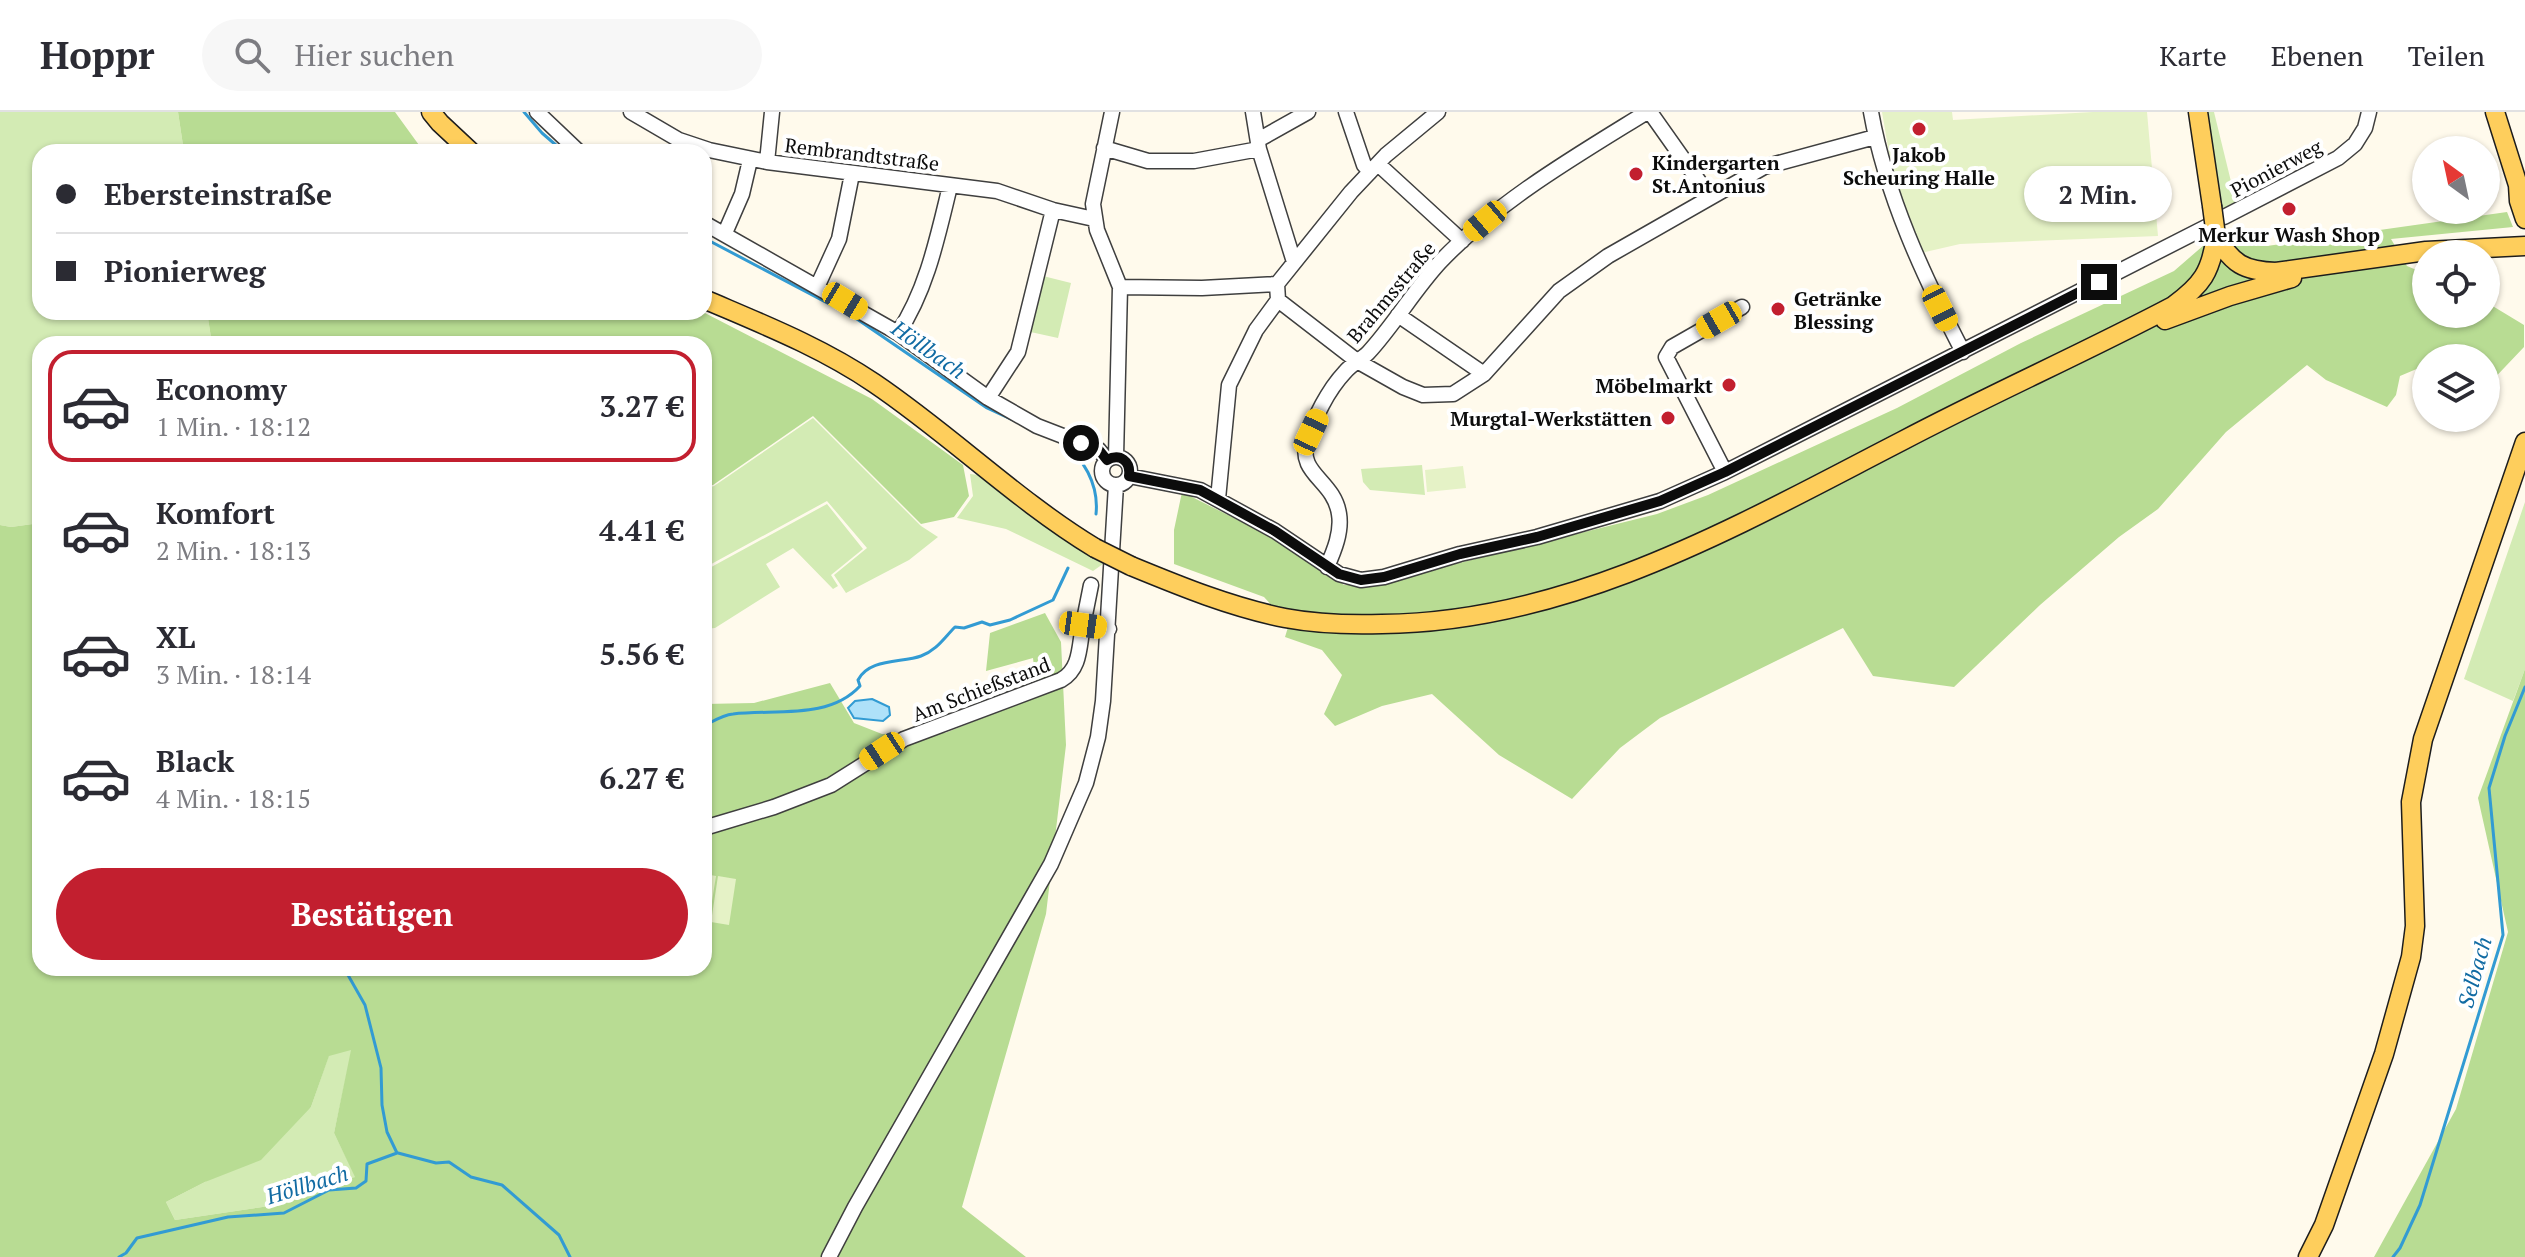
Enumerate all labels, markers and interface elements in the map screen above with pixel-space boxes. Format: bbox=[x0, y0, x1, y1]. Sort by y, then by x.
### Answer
search box bbox=[202, 19, 762, 91]
text: Hoppr bbox=[40, 30, 154, 80]
icon: search bbox=[230, 33, 274, 77]
text: Hier suchen bbox=[294, 35, 454, 75]
text: Karte bbox=[2159, 37, 2227, 74]
text: Ebenen bbox=[2271, 37, 2364, 74]
text: Teilen bbox=[2408, 37, 2485, 74]
marker: Jakob Scheuring Halle bbox=[1910, 120, 1928, 138]
street label: Rembrandtstraße bbox=[783, 131, 941, 177]
street label: Pionierweg bbox=[2226, 132, 2327, 203]
north arrow bbox=[2412, 136, 2500, 224]
map controls bbox=[2412, 136, 2500, 432]
place label: Jakob Scheuring Halle bbox=[1843, 141, 1995, 191]
place label: Kindergarten St.Antonius bbox=[1652, 149, 1780, 199]
marker: Kindergarten St.Antonius bbox=[1627, 165, 1645, 183]
callout: 2 Min. bbox=[2025, 166, 2173, 222]
text: Ebersteinstraße bbox=[104, 174, 332, 214]
text: 2 Min. bbox=[2059, 177, 2137, 211]
car bbox=[1459, 196, 1511, 246]
marker: Merkur Wash Shop bbox=[2280, 200, 2298, 218]
place label: Merkur Wash Shop bbox=[2198, 221, 2380, 248]
street label: Brahmsstraße bbox=[1341, 236, 1441, 348]
button: locate bbox=[2412, 240, 2500, 328]
text: Pionierweg bbox=[104, 251, 266, 291]
route end bbox=[2081, 264, 2117, 300]
car bbox=[818, 278, 872, 324]
car bbox=[1918, 281, 1962, 335]
place label: Getränke Blessing bbox=[1794, 285, 1882, 335]
car bbox=[1692, 298, 1746, 342]
marker: Getränke Blessing bbox=[1769, 300, 1787, 318]
water label: Höllbach bbox=[885, 312, 972, 385]
button: layers bbox=[2412, 344, 2500, 432]
text: Economy bbox=[156, 369, 287, 409]
icon: car bbox=[60, 370, 132, 442]
place label: Möbelmarkt bbox=[1596, 372, 1713, 399]
marker: Möbelmarkt bbox=[1720, 376, 1738, 394]
text: 3.27 € bbox=[599, 386, 684, 426]
car bbox=[1290, 405, 1332, 459]
place label: Murgtal-Werkstätten bbox=[1450, 405, 1652, 432]
text: 1 Min. · 18:12 bbox=[156, 409, 311, 443]
marker: Murgtal-Werkstätten bbox=[1659, 409, 1677, 427]
route start bbox=[1063, 425, 1099, 461]
text: Komfort bbox=[156, 493, 275, 533]
icon: car bbox=[60, 494, 132, 566]
text: 4.41 € bbox=[599, 510, 684, 550]
text: 2 Min. · 18:13 bbox=[156, 533, 311, 567]
car bbox=[1058, 610, 1108, 640]
text: XL bbox=[156, 617, 195, 657]
icon: car bbox=[60, 618, 132, 690]
text: 5.56 € bbox=[599, 634, 684, 674]
street label: Am Schießstand bbox=[908, 650, 1054, 728]
text: 3 Min. · 18:14 bbox=[156, 657, 311, 691]
car bbox=[855, 728, 909, 774]
text: Black bbox=[156, 741, 234, 781]
icon: car bbox=[60, 742, 132, 814]
text: 6.27 € bbox=[599, 758, 684, 798]
text: 4 Min. · 18:15 bbox=[156, 781, 311, 815]
button: Bestätigen bbox=[56, 868, 688, 960]
water label: Selbach bbox=[2450, 933, 2498, 1011]
water label: Höllbach bbox=[262, 1158, 351, 1210]

